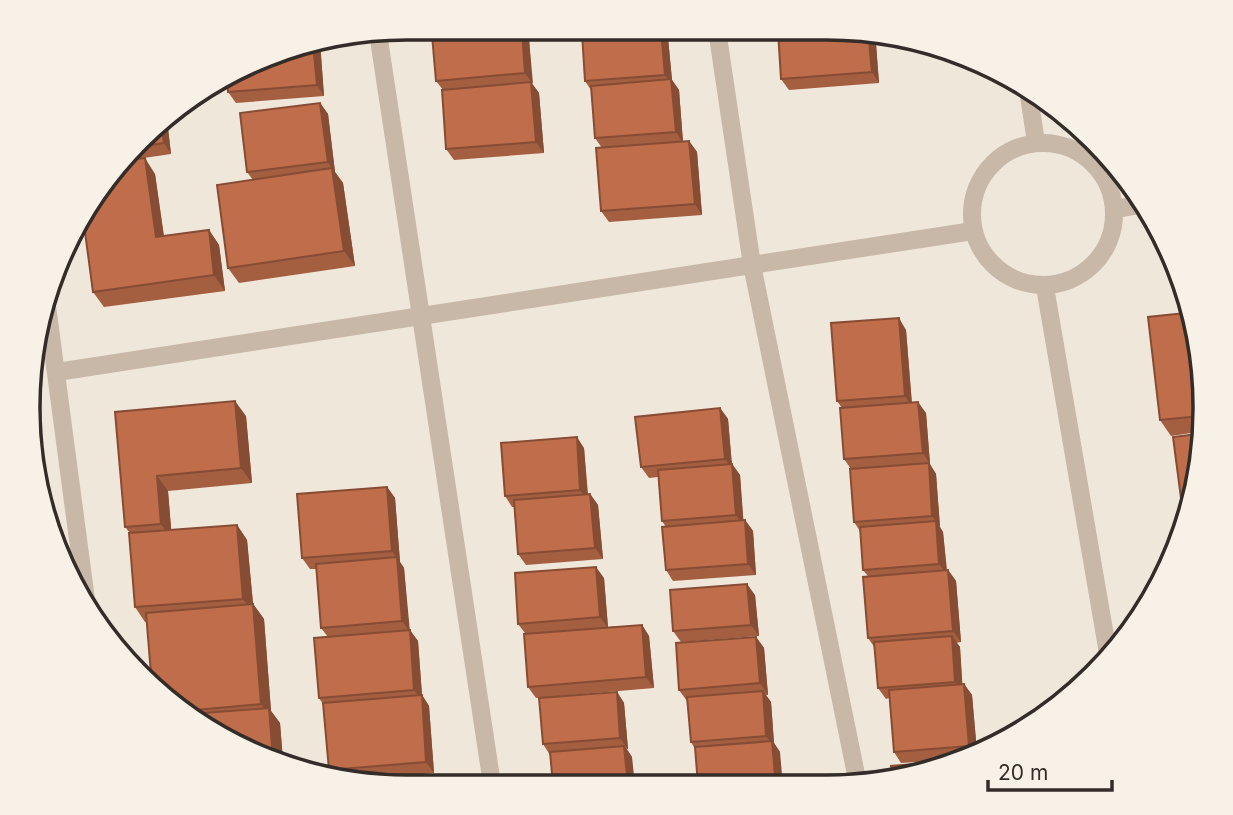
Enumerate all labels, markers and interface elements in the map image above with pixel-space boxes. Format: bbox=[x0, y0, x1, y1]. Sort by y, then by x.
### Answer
scale bar bbox=[988, 748, 1112, 792]
text: 20 m bbox=[998, 760, 1048, 785]

